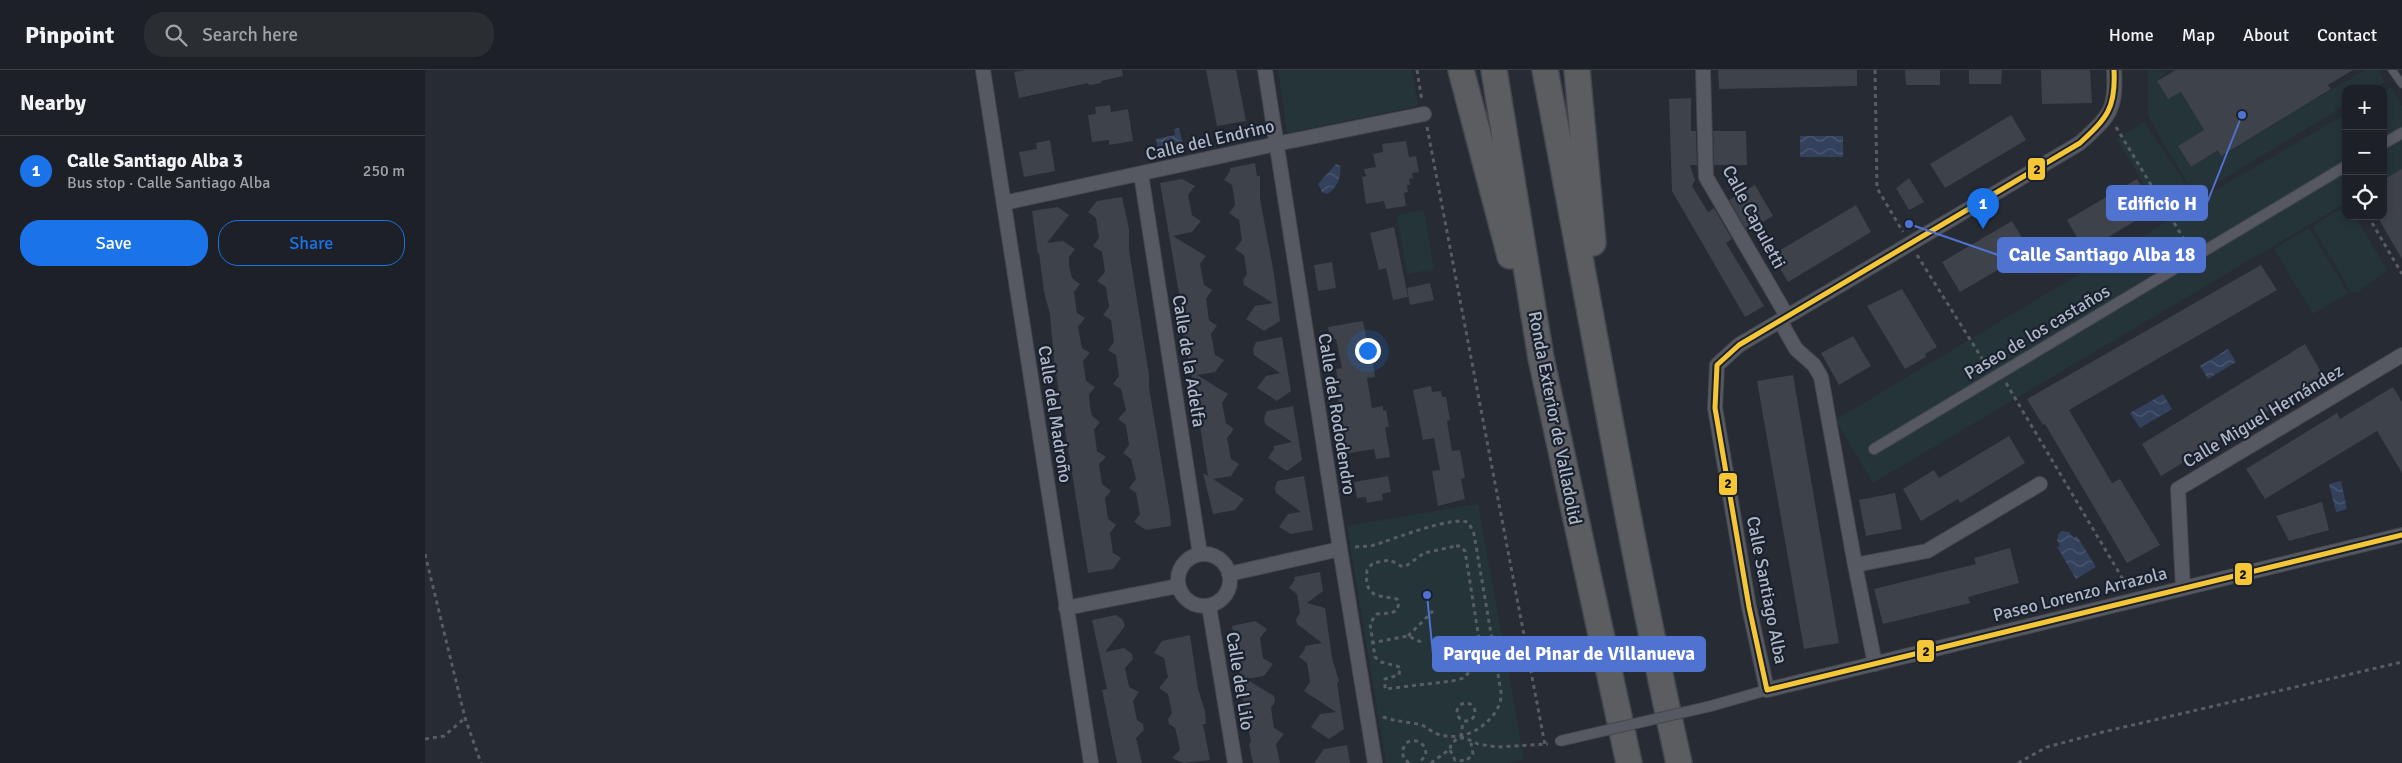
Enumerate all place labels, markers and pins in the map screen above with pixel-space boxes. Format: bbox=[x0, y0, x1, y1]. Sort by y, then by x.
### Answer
callout: Edificio H bbox=[2107, 186, 2207, 220]
pin: 1 bbox=[1967, 188, 1999, 229]
callout: Calle Santiago Alba 18 bbox=[1998, 238, 2205, 272]
callout: Parque del Pinar de Villanueva bbox=[1433, 637, 1705, 671]

